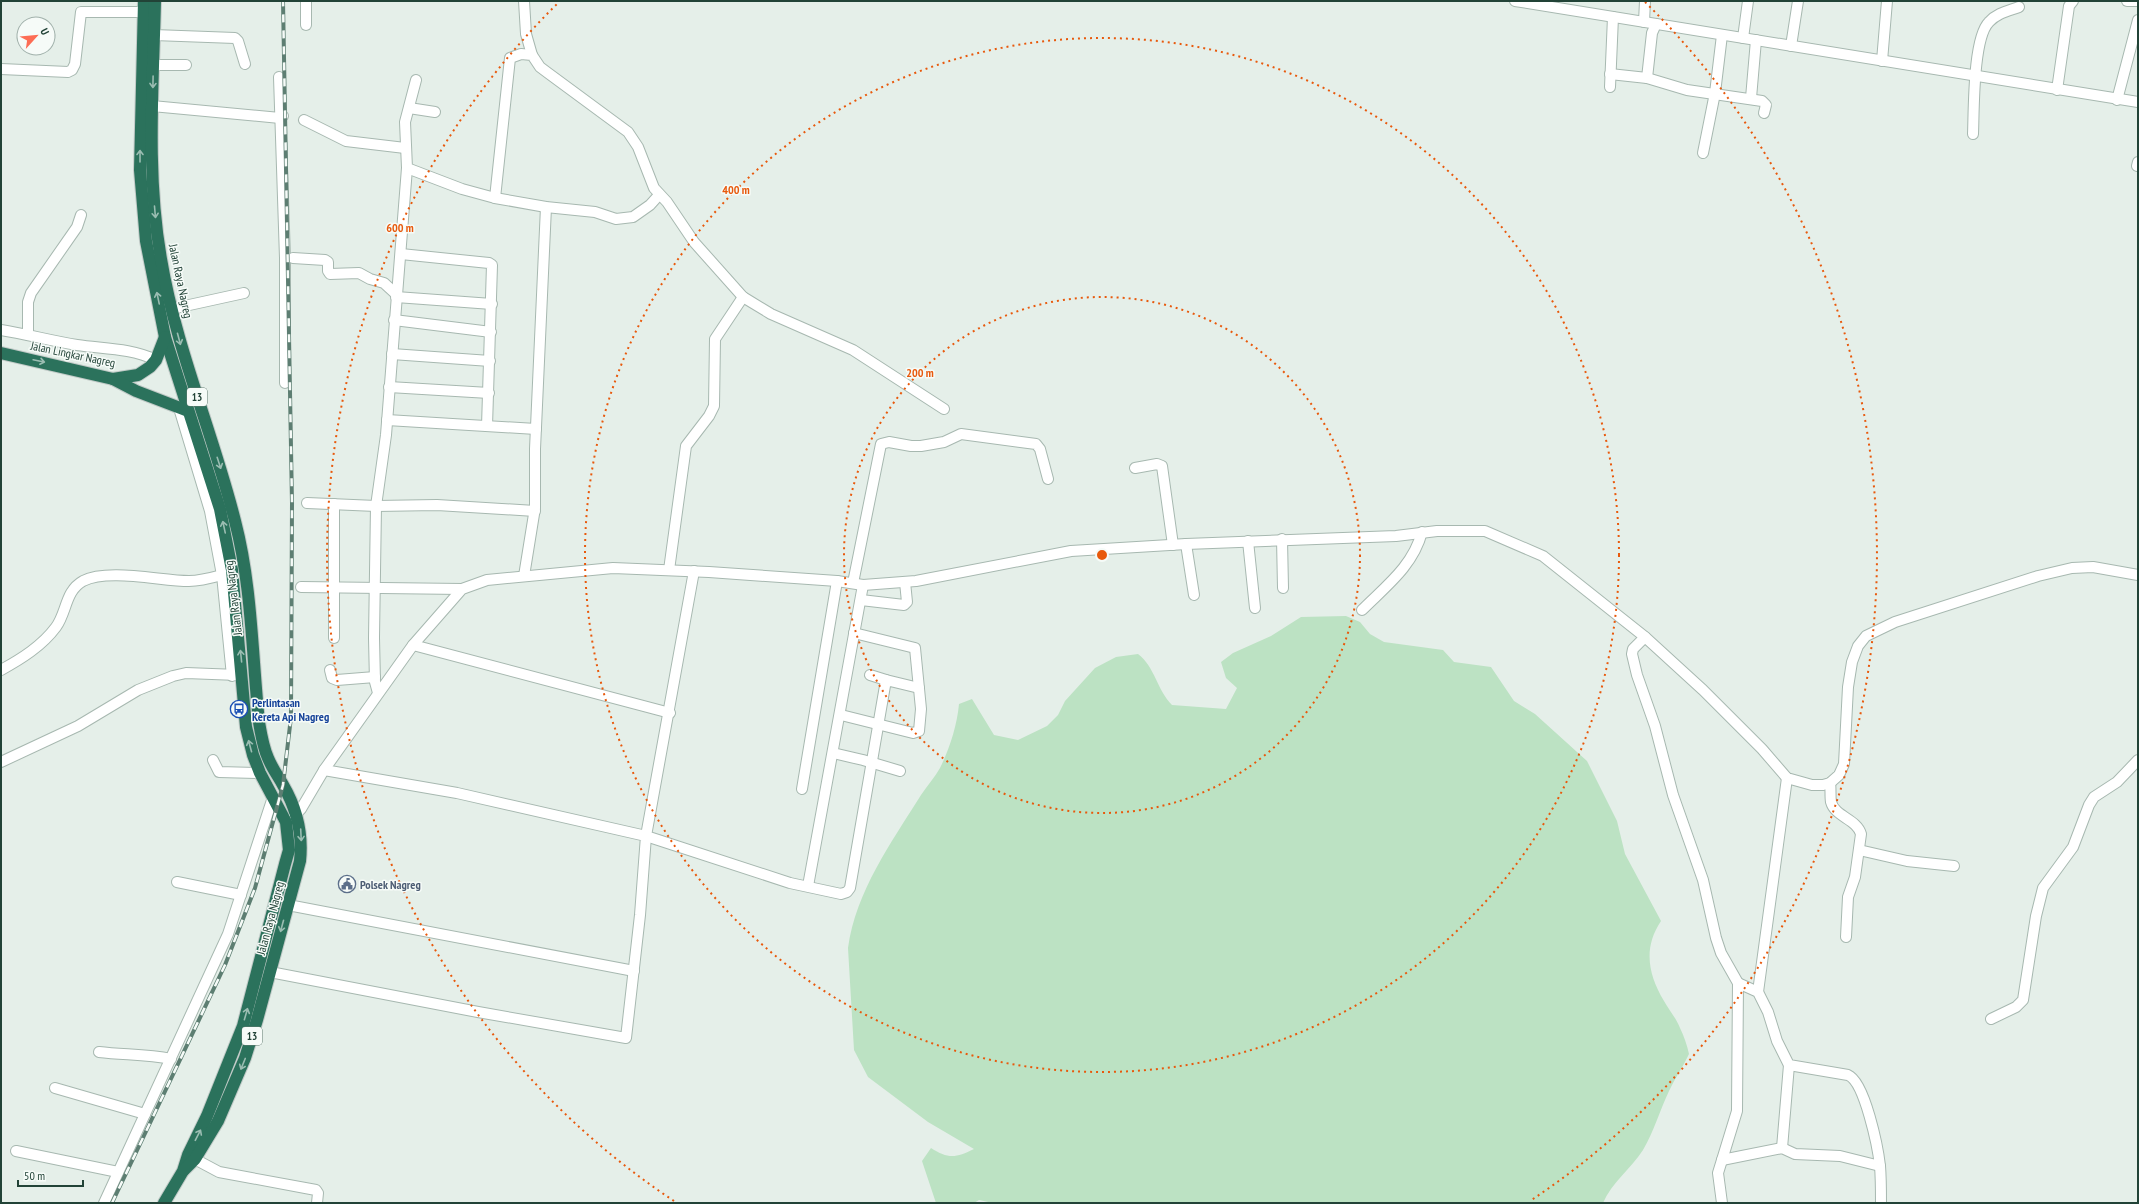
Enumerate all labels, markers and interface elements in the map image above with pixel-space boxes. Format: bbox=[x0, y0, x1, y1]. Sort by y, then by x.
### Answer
north arrow bbox=[16, 16, 56, 56]
text: U bbox=[37, 26, 53, 37]
one-way arrow bbox=[149, 75, 157, 88]
one-way arrow bbox=[136, 150, 144, 163]
text: 400 m bbox=[722, 182, 750, 197]
one-way arrow bbox=[152, 205, 159, 218]
text: 600 m bbox=[386, 220, 414, 235]
street label: Jalan Raya Nagreg bbox=[166, 242, 196, 319]
one-way arrow bbox=[153, 292, 161, 305]
one-way arrow bbox=[176, 333, 184, 346]
street label: Jalan Lingkar Nagreg bbox=[28, 337, 117, 370]
one-way arrow bbox=[32, 358, 45, 366]
text: 200 m bbox=[906, 365, 934, 380]
road number: 13 bbox=[187, 388, 207, 406]
one-way arrow bbox=[215, 457, 223, 469]
one-way arrow bbox=[220, 521, 228, 534]
centre of rings bbox=[1095, 548, 1109, 562]
street label: Jalan Raya Nagreg bbox=[221, 560, 245, 637]
one-way arrow bbox=[237, 650, 244, 663]
place label: Perlintasan Kereta Api Nagreg bbox=[252, 695, 329, 724]
bus stop icon: Perlintasan Kereta Api Nagreg bbox=[229, 699, 249, 719]
one-way arrow bbox=[246, 740, 254, 753]
one-way arrow bbox=[297, 828, 304, 841]
public building icon: Polsek Nagreg bbox=[337, 874, 357, 894]
place label: Polsek Nagreg bbox=[360, 877, 421, 892]
street label: Jalan Raya Nagreg bbox=[253, 880, 287, 957]
one-way arrow bbox=[278, 919, 286, 932]
one-way arrow bbox=[243, 1008, 250, 1021]
road number: 13 bbox=[242, 1027, 262, 1045]
one-way arrow bbox=[238, 1058, 246, 1070]
one-way arrow bbox=[195, 1129, 202, 1141]
scale bar bbox=[18, 1162, 83, 1188]
text: 50 m bbox=[24, 1168, 45, 1183]

